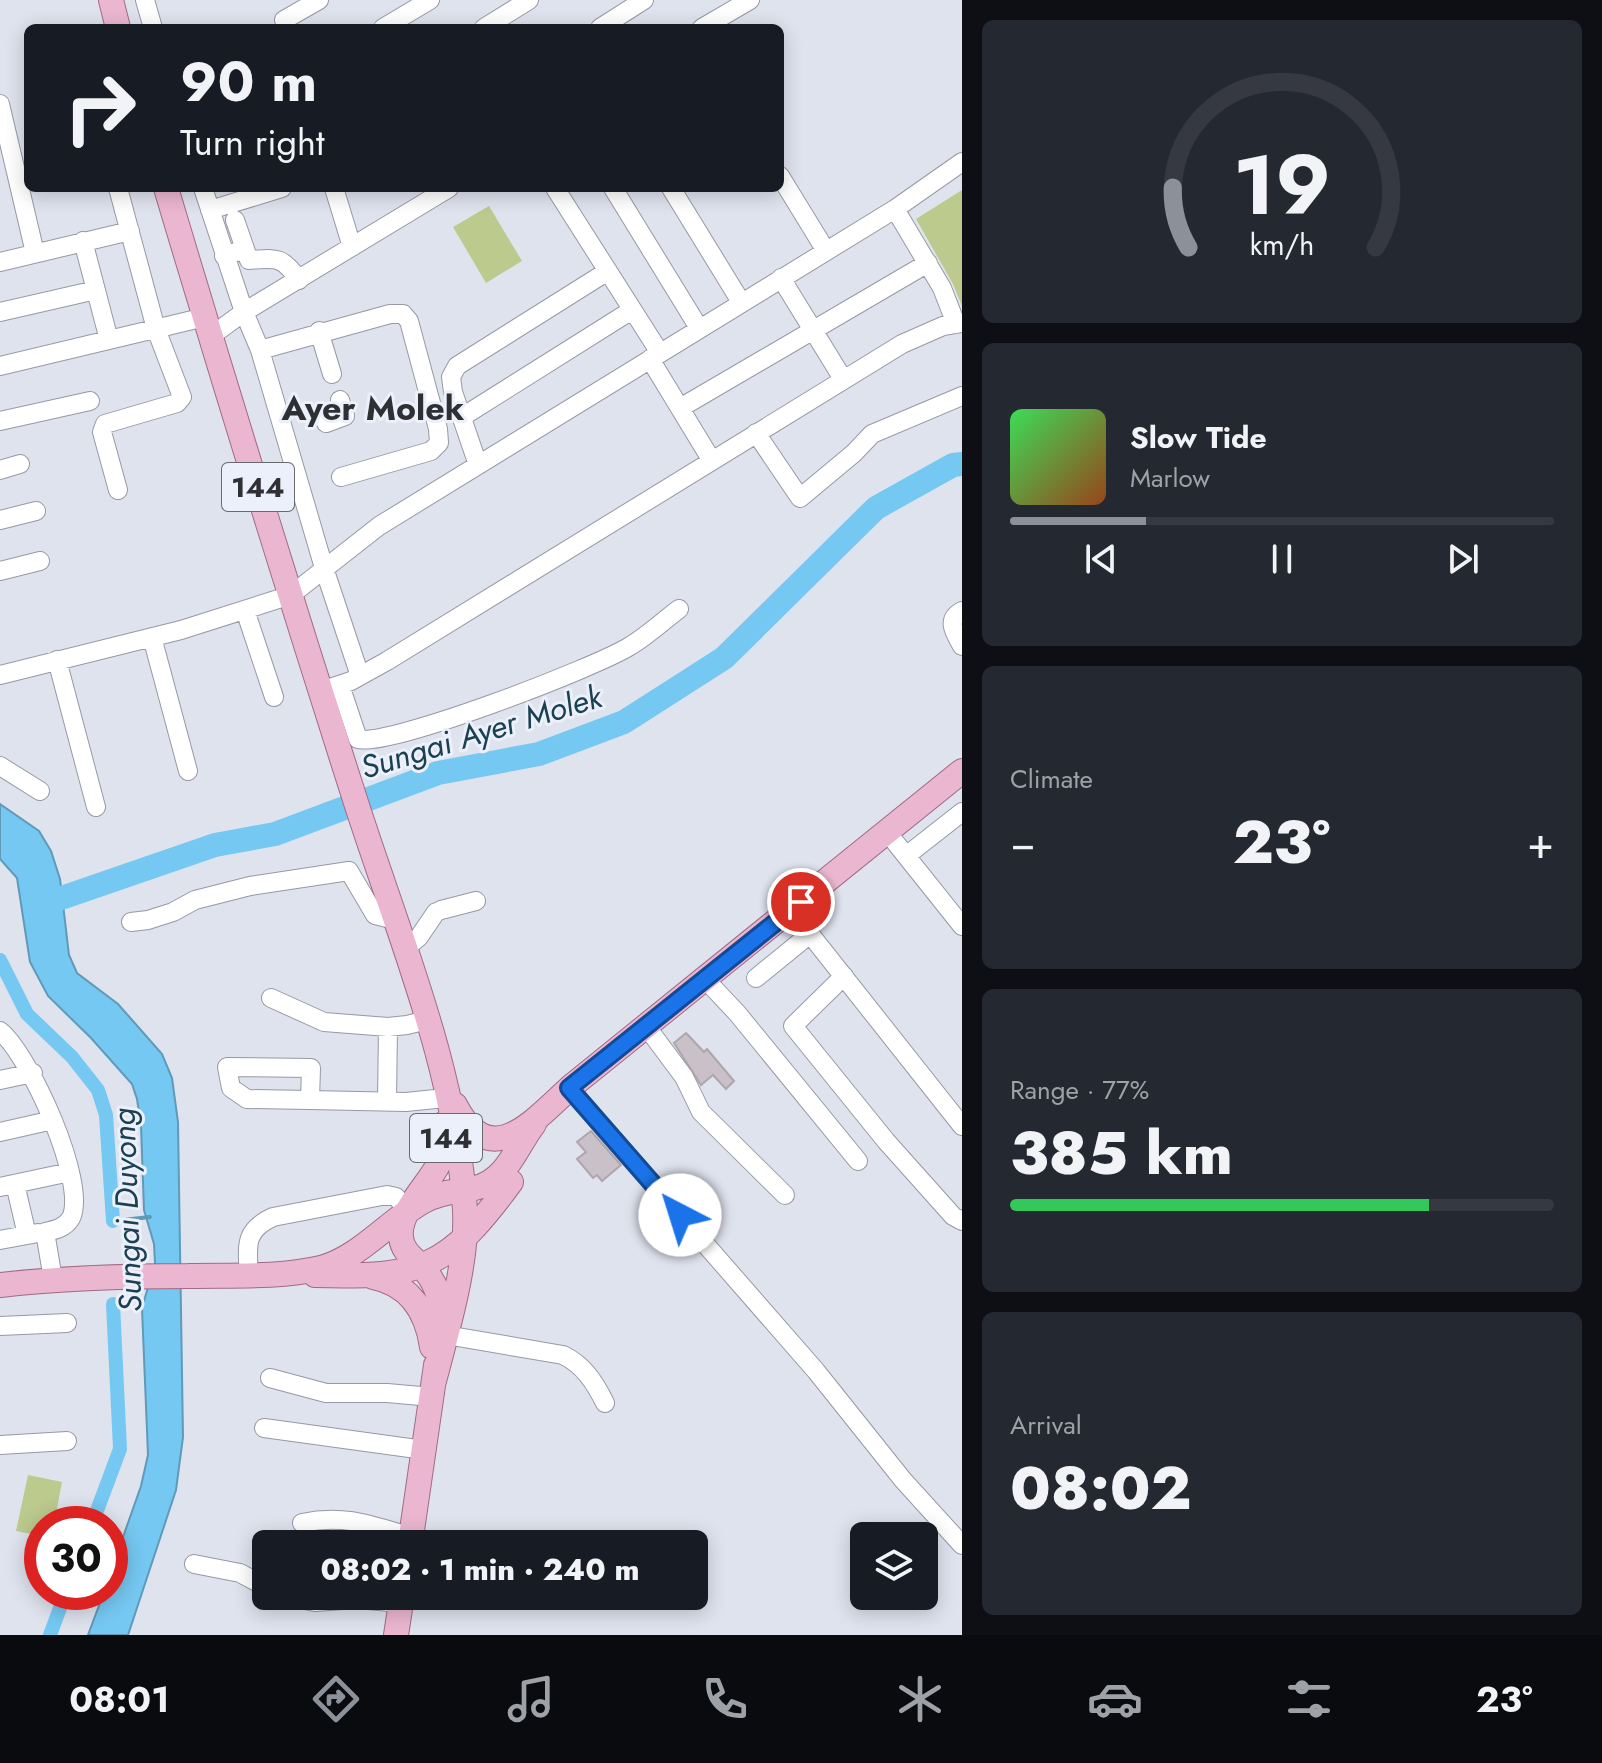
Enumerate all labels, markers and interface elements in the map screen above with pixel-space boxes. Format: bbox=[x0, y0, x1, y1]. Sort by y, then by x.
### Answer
text: 90 m bbox=[180, 41, 317, 122]
icon: right bbox=[48, 56, 152, 160]
text: Turn right bbox=[180, 116, 325, 168]
text: 19 bbox=[1233, 124, 1331, 244]
text: km/h bbox=[1250, 224, 1314, 266]
district label: Ayer Molek bbox=[281, 384, 465, 433]
text: Slow Tide bbox=[1130, 416, 1267, 459]
text: Marlow bbox=[1130, 459, 1210, 497]
road number: 144 bbox=[222, 463, 294, 511]
icon: previous bbox=[1079, 537, 1123, 581]
icon: pause bbox=[1260, 537, 1304, 581]
icon: next bbox=[1441, 537, 1485, 581]
water label: Sungai Ayer Molek bbox=[355, 673, 609, 791]
text: Climate bbox=[1010, 760, 1093, 798]
text: 23° bbox=[1233, 799, 1330, 886]
text: − bbox=[1010, 811, 1036, 875]
text: + bbox=[1527, 811, 1554, 875]
pin bbox=[767, 868, 835, 936]
icon: arrive bbox=[779, 880, 823, 924]
text: Range · 77% bbox=[1010, 1071, 1149, 1109]
water label: Sungai Duyong bbox=[100, 1107, 154, 1313]
text: 385 km bbox=[1010, 1110, 1233, 1197]
road number: 144 bbox=[410, 1114, 482, 1162]
position arrow bbox=[638, 1173, 722, 1257]
text: Arrival bbox=[1010, 1406, 1082, 1444]
text: 08:02 bbox=[1010, 1445, 1191, 1532]
speed limit sign: 30 bbox=[24, 1506, 128, 1610]
map controls bbox=[850, 1522, 938, 1610]
button: layers bbox=[850, 1522, 938, 1610]
text: 08:02 · 1 min · 240 m bbox=[320, 1548, 640, 1591]
icon: directions bbox=[308, 1671, 364, 1727]
icon: music bbox=[503, 1671, 559, 1727]
icon: phone bbox=[697, 1671, 753, 1727]
icon: climate bbox=[892, 1671, 948, 1727]
icon: car bbox=[1087, 1671, 1143, 1727]
icon: filters bbox=[1281, 1671, 1337, 1727]
text: 08:01 bbox=[69, 1673, 169, 1725]
text: 23° bbox=[1476, 1673, 1533, 1725]

